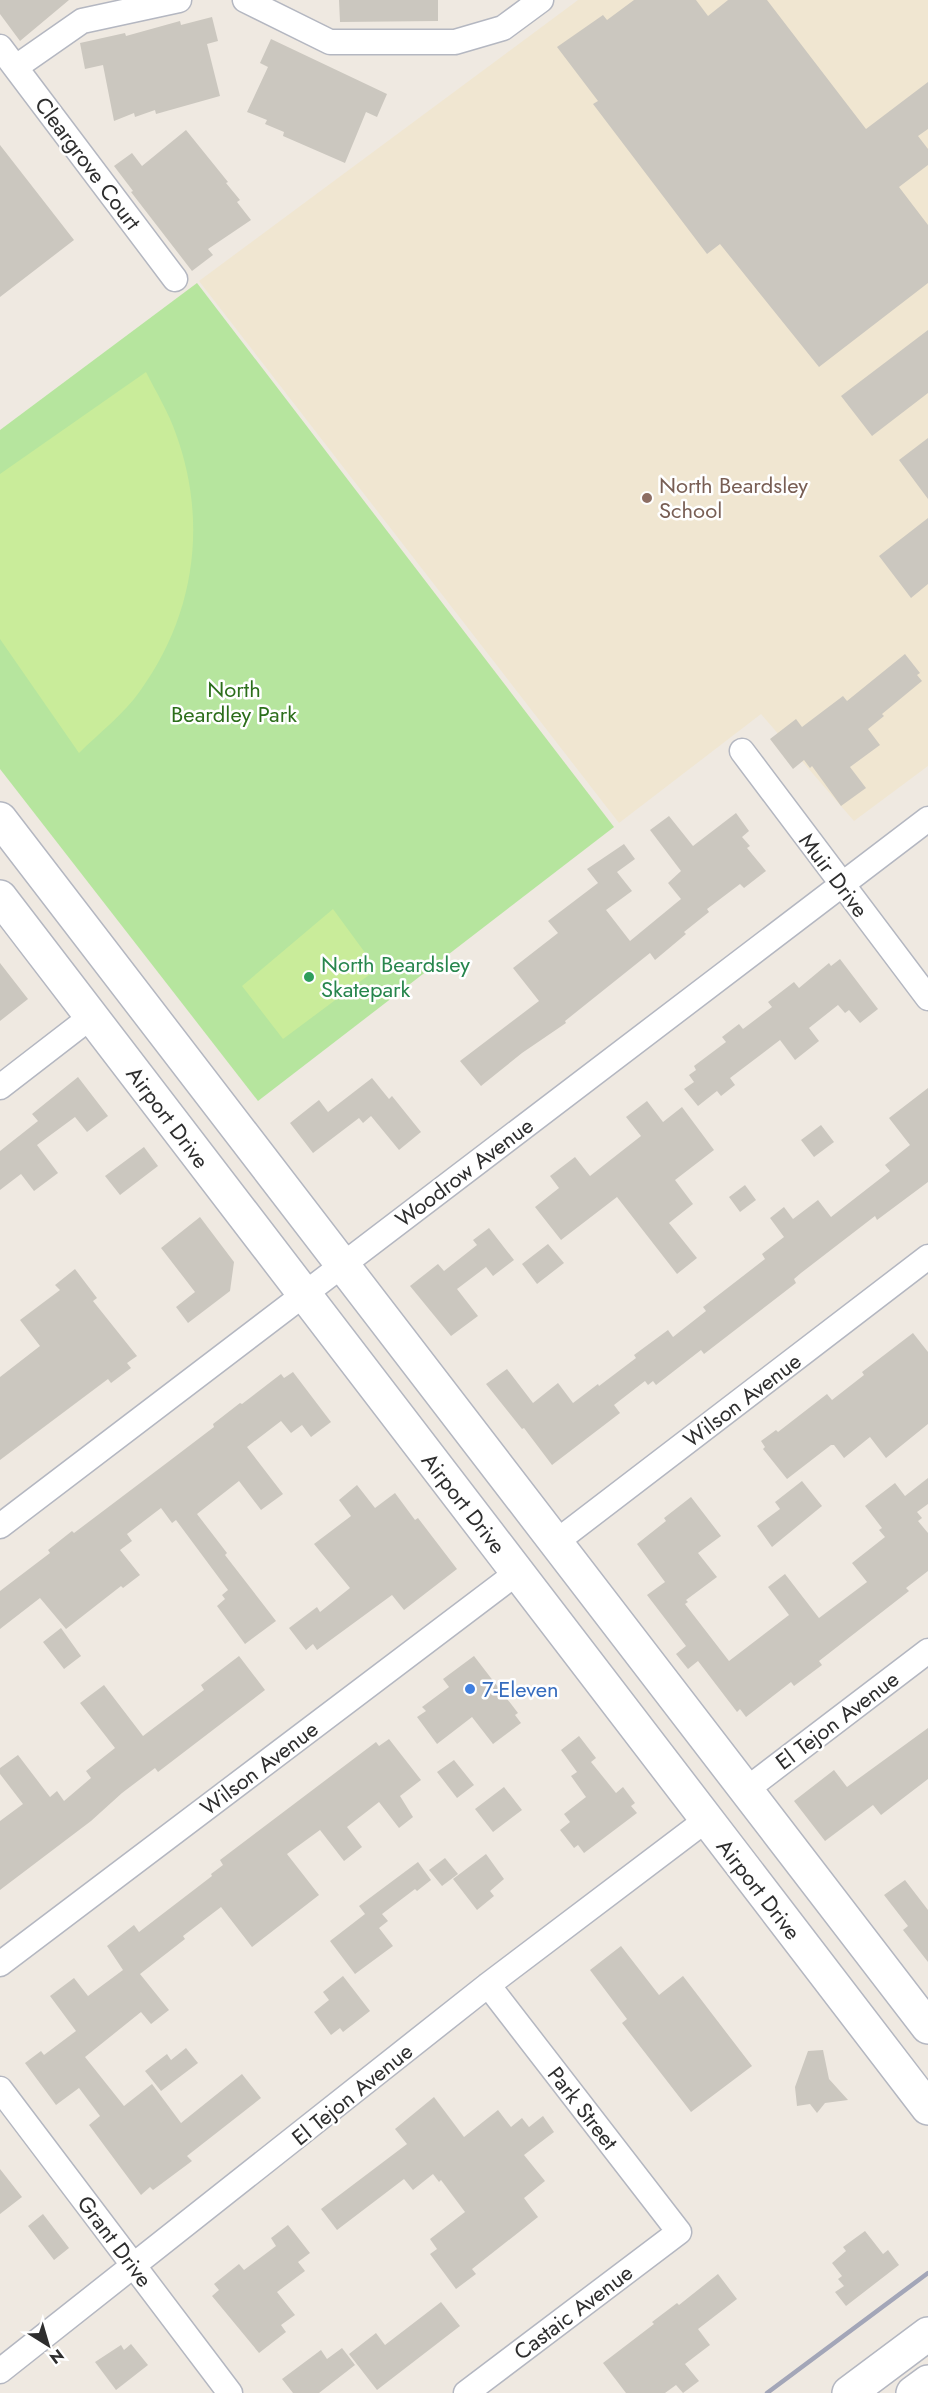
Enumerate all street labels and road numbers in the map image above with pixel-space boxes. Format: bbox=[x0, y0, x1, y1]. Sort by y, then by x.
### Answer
street label: Cleargrove Court bbox=[27, 90, 149, 237]
street label: Muir Drive bbox=[792, 826, 876, 924]
street label: Airport Drive bbox=[119, 1059, 217, 1175]
street label: Woodrow Avenue bbox=[388, 1109, 540, 1235]
street label: Wilson Avenue bbox=[676, 1345, 808, 1455]
street label: Airport Drive bbox=[414, 1446, 514, 1560]
street label: El Tejon Avenue bbox=[769, 1663, 905, 1777]
street label: Wilson Avenue bbox=[193, 1713, 325, 1823]
street label: Airport Drive bbox=[709, 1832, 809, 1946]
street label: El Tejon Avenue bbox=[285, 2035, 419, 2153]
street label: Park Street bbox=[540, 2059, 626, 2157]
street label: Grant Drive bbox=[70, 2188, 160, 2294]
street label: Castaic Avenue bbox=[507, 2257, 639, 2367]

